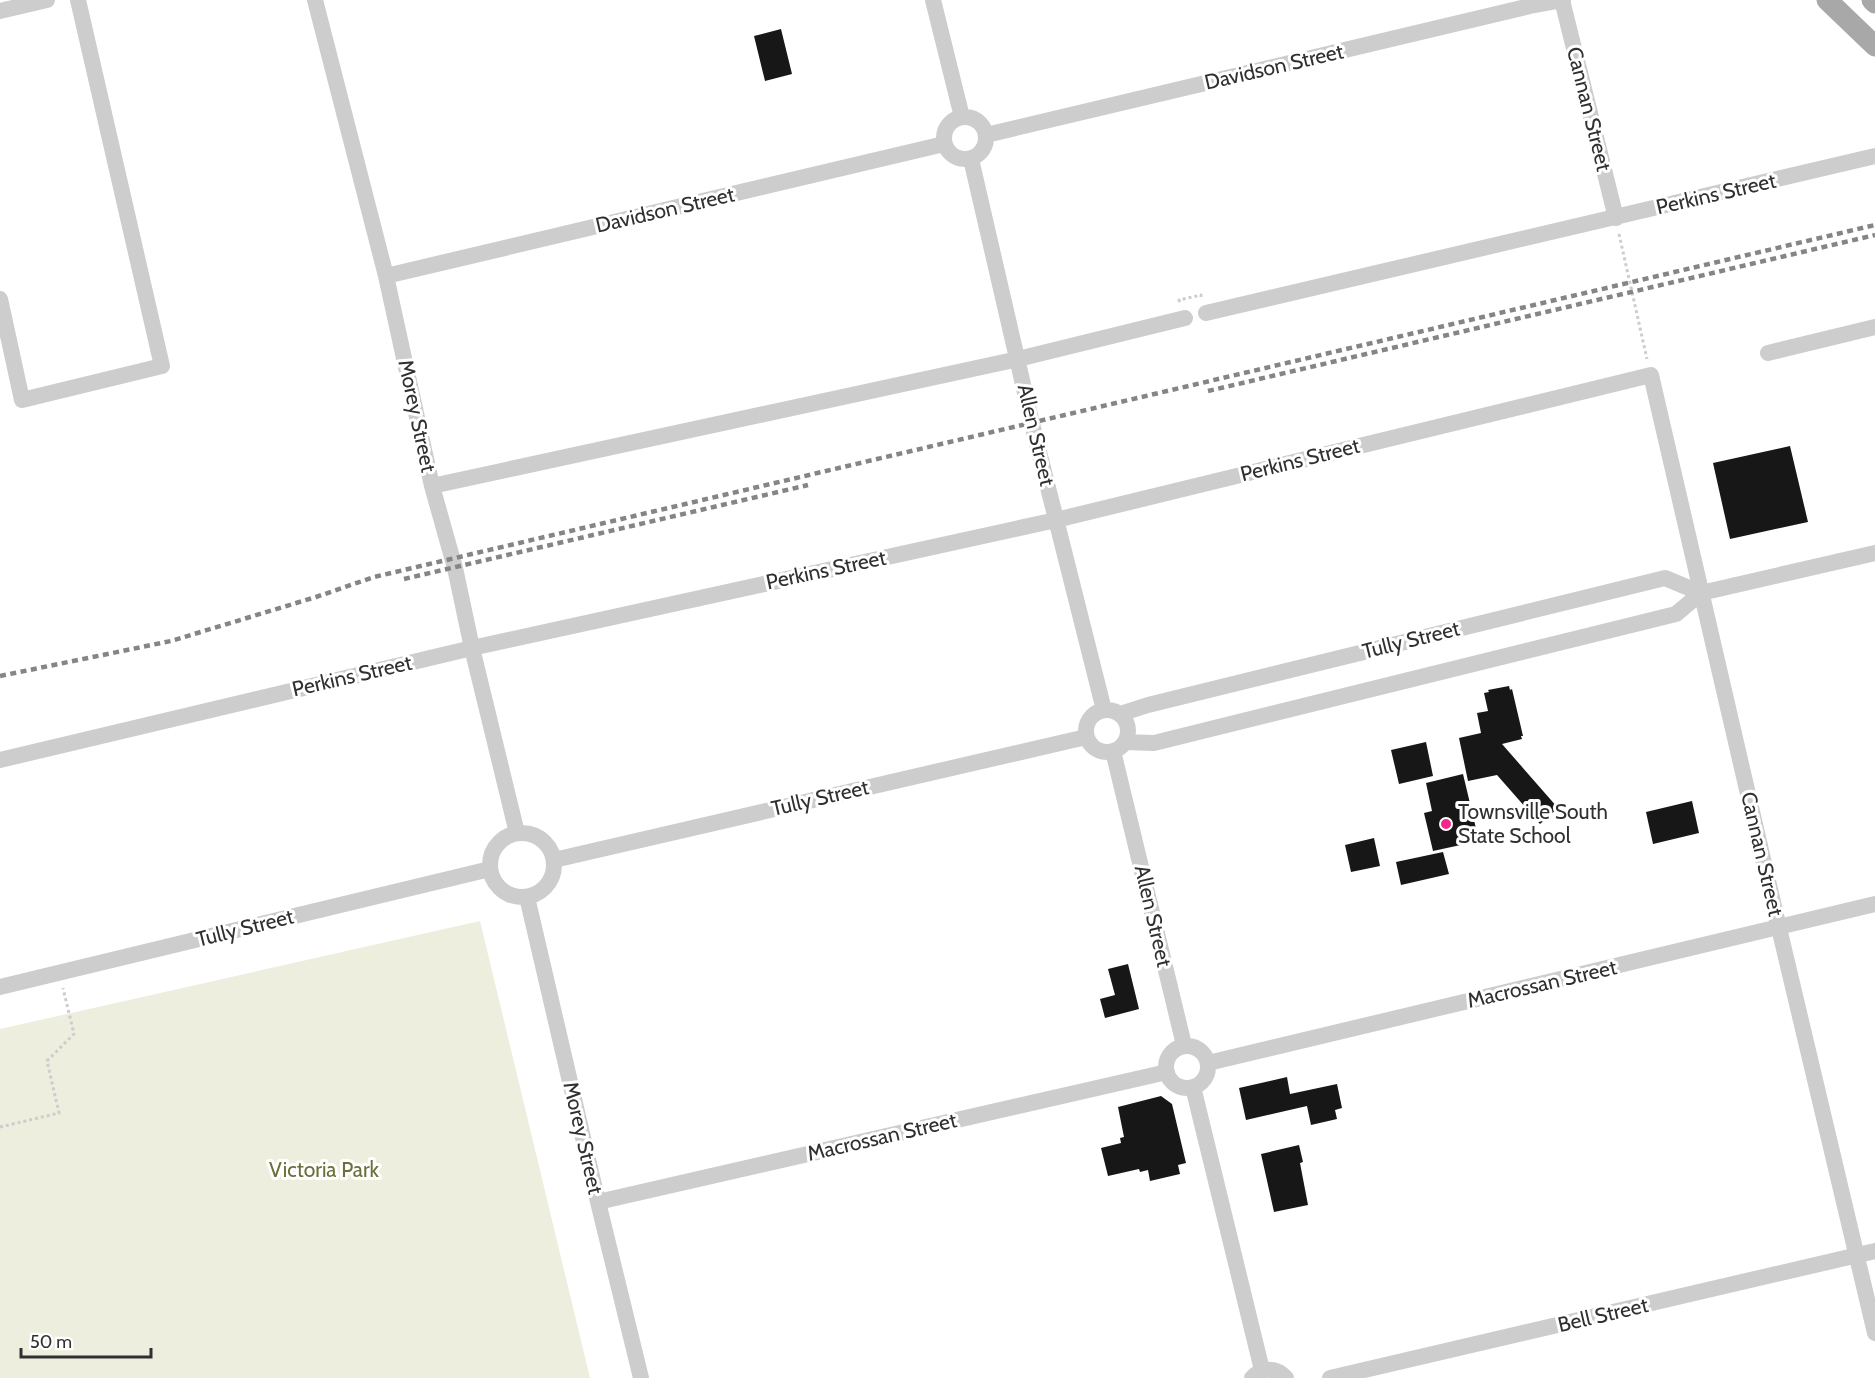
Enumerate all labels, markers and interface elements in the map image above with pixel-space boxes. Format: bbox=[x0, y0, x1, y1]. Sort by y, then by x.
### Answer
street label: Davidson Street bbox=[1202, 38, 1346, 95]
street label: Cannan Street bbox=[1562, 44, 1617, 174]
street label: Perkins Street bbox=[1654, 168, 1778, 219]
street label: Davidson Street bbox=[593, 181, 737, 238]
street label: Morey Street bbox=[393, 357, 442, 475]
street label: Allen Street bbox=[1013, 382, 1060, 488]
street label: Perkins Street bbox=[1238, 433, 1362, 486]
street label: Perkins Street bbox=[764, 545, 888, 594]
street label: Tully Street bbox=[1360, 615, 1462, 664]
street label: Perkins Street bbox=[290, 650, 414, 701]
street label: Tully Street bbox=[769, 774, 871, 821]
street label: Cannan Street bbox=[1736, 789, 1789, 919]
place label: Townsville South State School bbox=[1458, 799, 1608, 848]
marker: Townsville South State School bbox=[1439, 817, 1453, 831]
street label: Allen Street bbox=[1130, 863, 1177, 969]
street label: Tully Street bbox=[194, 903, 296, 952]
street label: Macrossan Street bbox=[1465, 954, 1619, 1013]
street label: Morey Street bbox=[558, 1079, 609, 1197]
street label: Macrossan Street bbox=[805, 1107, 959, 1166]
park label: Victoria Park bbox=[269, 1157, 380, 1182]
street label: Bell Street bbox=[1555, 1292, 1650, 1337]
scale bar bbox=[21, 1321, 152, 1359]
text: 50 m bbox=[30, 1331, 72, 1353]

